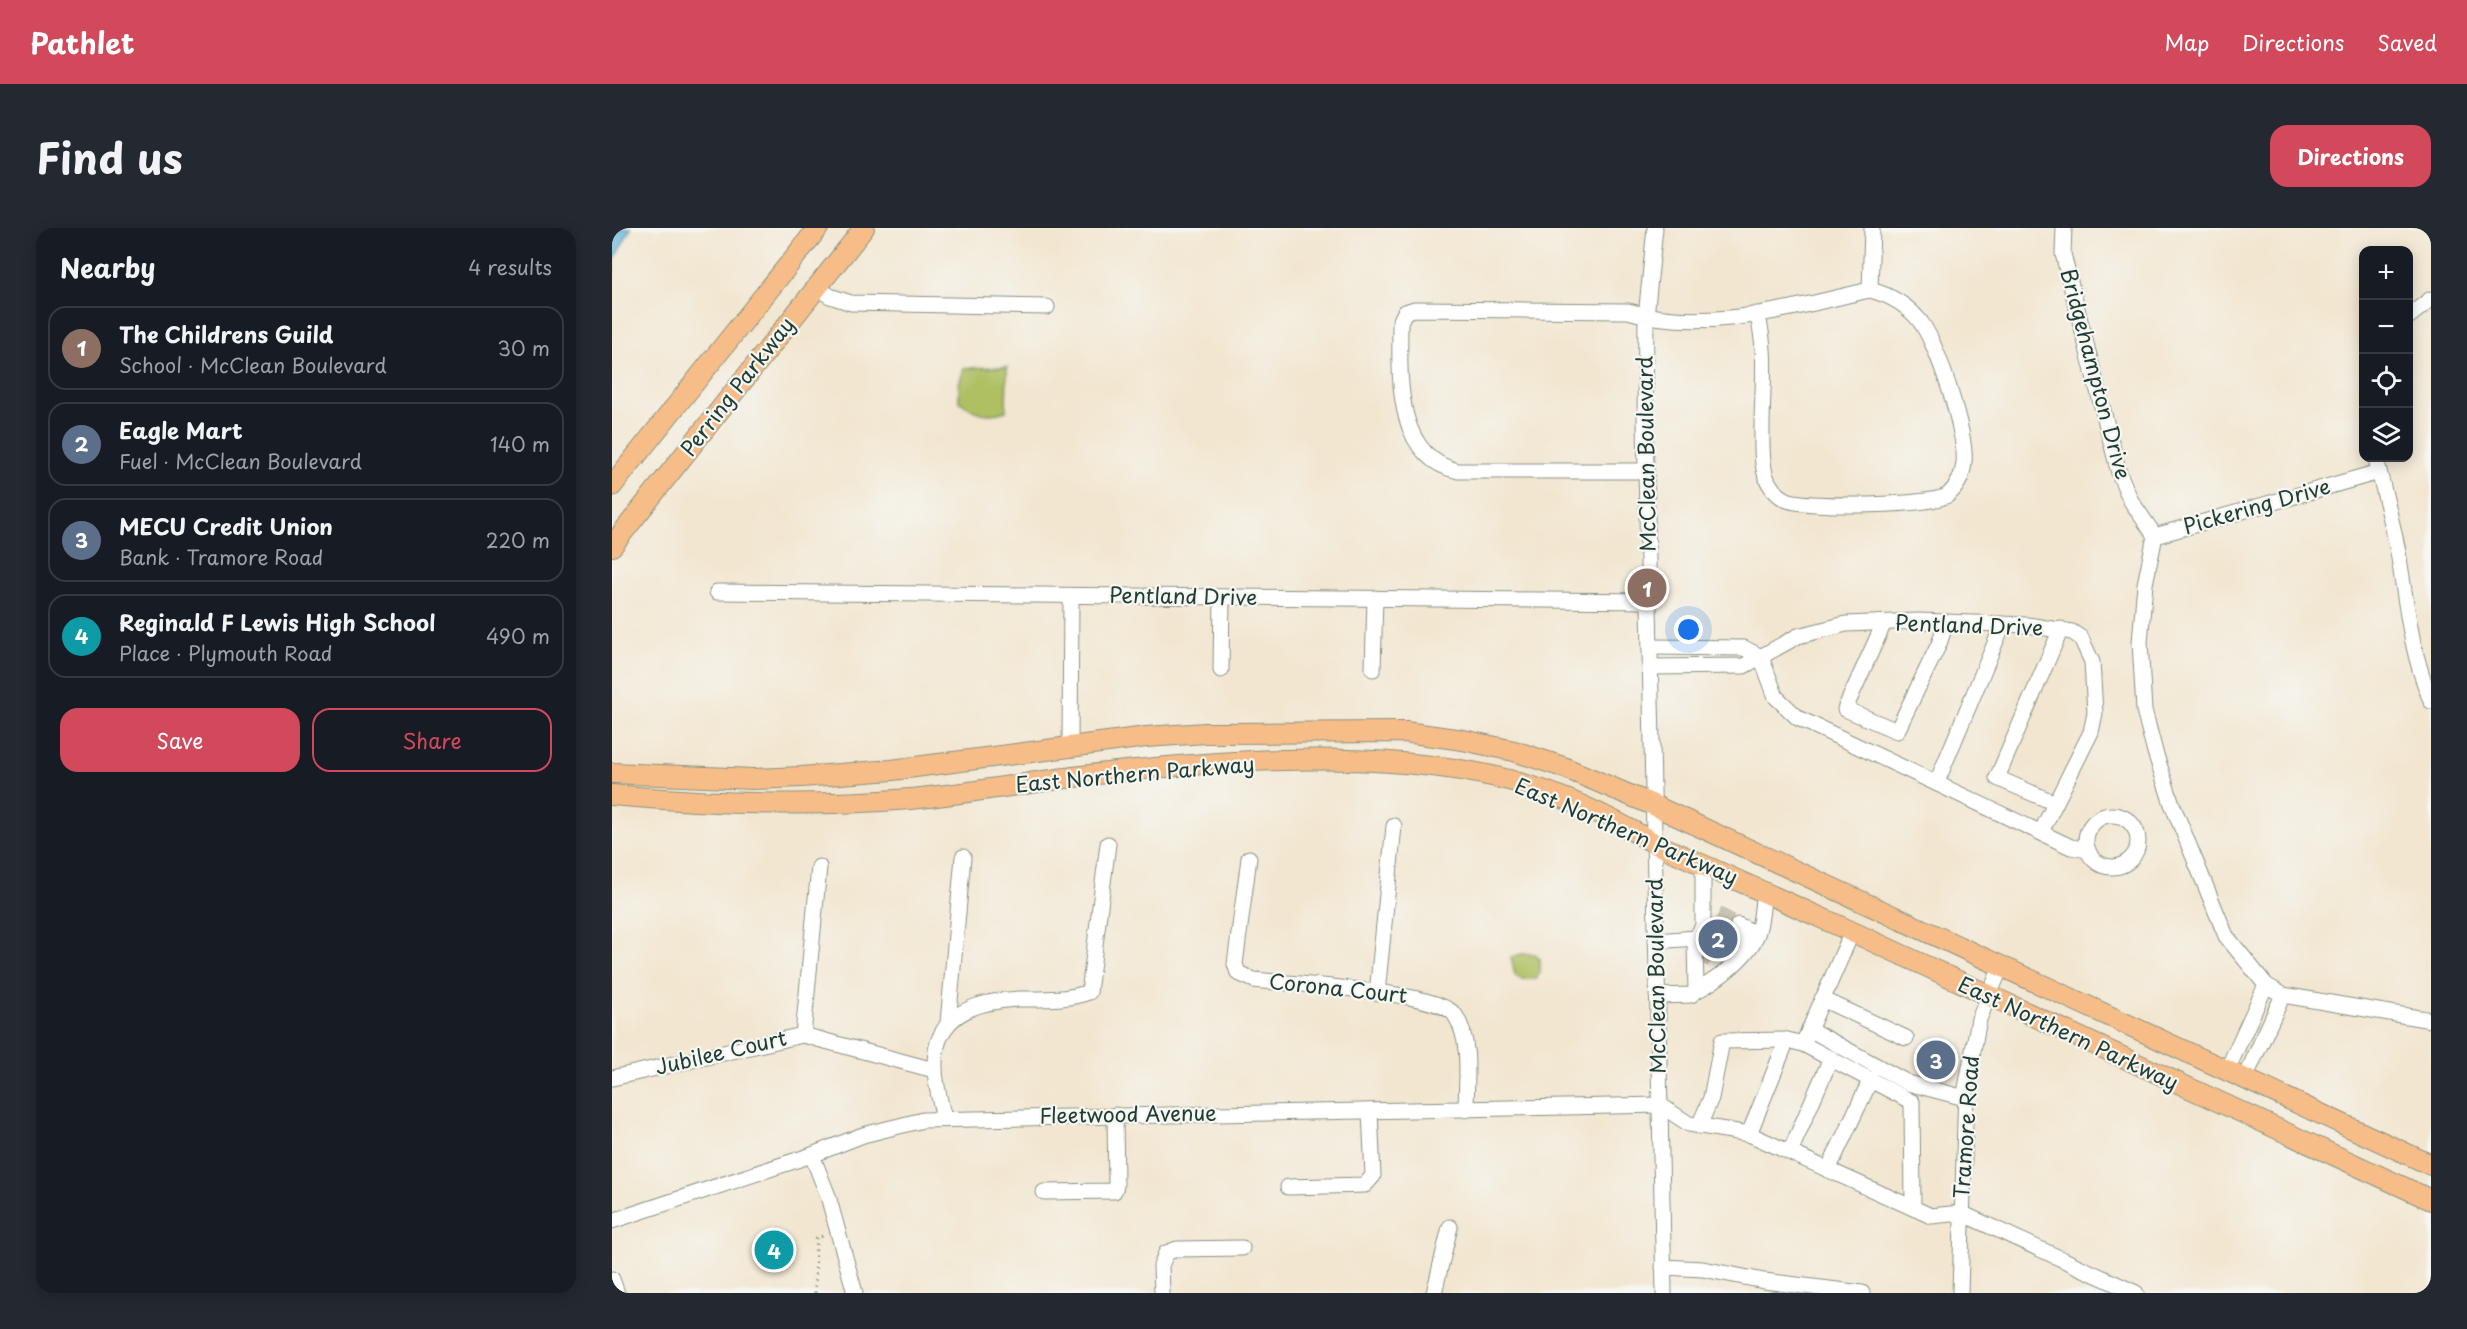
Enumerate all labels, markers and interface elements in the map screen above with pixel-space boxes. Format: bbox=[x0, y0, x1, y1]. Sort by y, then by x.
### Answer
text: Pathlet bbox=[30, 21, 134, 64]
text: Map bbox=[2164, 26, 2209, 58]
text: Directions bbox=[2242, 26, 2344, 58]
text: Saved bbox=[2377, 26, 2437, 58]
text: Find us bbox=[36, 125, 183, 188]
button: Directions bbox=[2270, 125, 2431, 187]
map controls bbox=[2359, 246, 2413, 462]
button: + bbox=[2359, 246, 2413, 300]
text: Nearby bbox=[60, 248, 155, 287]
text: 4 results bbox=[468, 252, 552, 282]
street label: Bridgehampton Drive bbox=[2053, 265, 2140, 482]
button: − bbox=[2359, 300, 2413, 354]
street label: Perring Parkway bbox=[672, 309, 801, 462]
text: The Childrens Guild bbox=[119, 317, 333, 350]
text: 1 bbox=[77, 333, 86, 363]
text: 30 m bbox=[497, 333, 550, 363]
text: School · McClean Boulevard bbox=[119, 350, 387, 380]
button: locate bbox=[2359, 354, 2413, 408]
street label: McClean Boulevard bbox=[1627, 356, 1663, 552]
button: layers bbox=[2359, 408, 2413, 462]
text: Eagle Mart bbox=[119, 413, 242, 446]
text: 2 bbox=[74, 429, 89, 459]
text: 140 m bbox=[490, 429, 550, 459]
text: Fuel · McClean Boulevard bbox=[119, 446, 362, 476]
street label: Pickering Drive bbox=[2179, 469, 2334, 541]
text: MECU Credit Union bbox=[119, 509, 333, 542]
text: 3 bbox=[75, 525, 88, 555]
text: 220 m bbox=[486, 525, 550, 555]
text: Bank · Tramore Road bbox=[119, 542, 323, 572]
pin: 1 bbox=[1628, 566, 1666, 610]
street label: Pentland Drive bbox=[1109, 578, 1258, 612]
text: Reginald F Lewis High School bbox=[119, 605, 435, 638]
street label: Pentland Drive bbox=[1894, 605, 2044, 643]
your location bbox=[1674, 615, 1703, 644]
text: 4 bbox=[75, 621, 88, 651]
text: 490 m bbox=[486, 621, 550, 651]
text: Place · Plymouth Road bbox=[119, 638, 333, 668]
button: Save bbox=[60, 708, 300, 772]
button: Share bbox=[312, 708, 552, 772]
street label: East Northern Parkway bbox=[1014, 747, 1256, 799]
street label: East Northern Parkway bbox=[1510, 769, 1743, 892]
street label: McClean Boulevard bbox=[1637, 878, 1673, 1074]
pin: 2 bbox=[1698, 916, 1738, 962]
street label: Corona Court bbox=[1267, 964, 1409, 1010]
street label: East Northern Parkway bbox=[1953, 967, 2184, 1097]
street label: Jubilee Court bbox=[652, 1020, 789, 1082]
pin: 3 bbox=[1916, 1038, 1956, 1082]
street label: Tramore Road bbox=[1944, 1054, 1986, 1200]
street label: Fleetwood Avenue bbox=[1039, 1095, 1217, 1131]
pin: 4 bbox=[754, 1228, 794, 1272]

